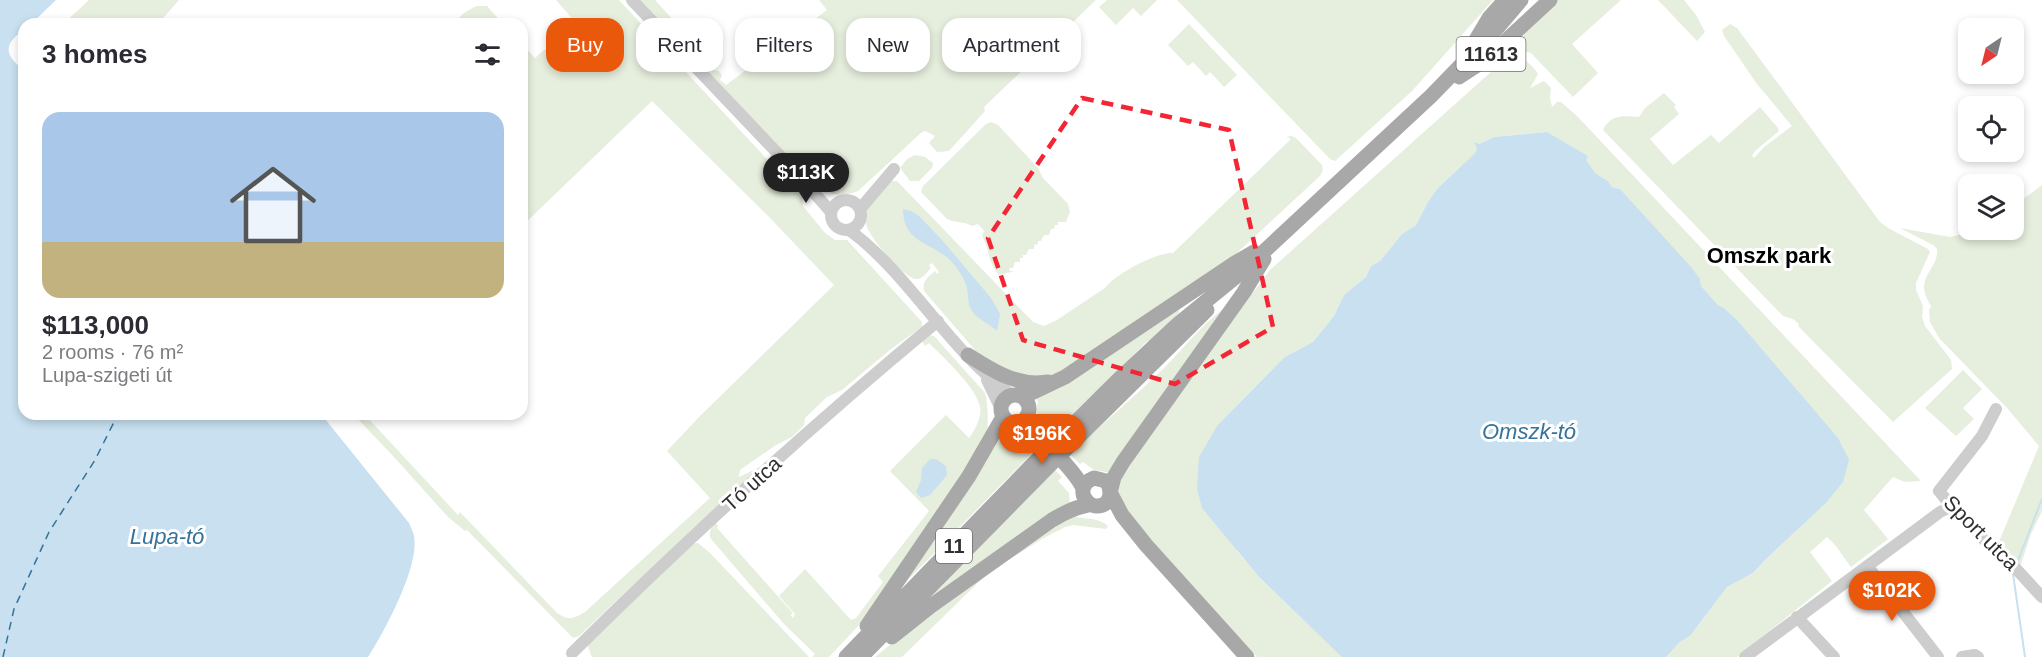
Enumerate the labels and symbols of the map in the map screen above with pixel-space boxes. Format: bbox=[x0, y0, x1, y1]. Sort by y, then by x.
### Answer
north arrow bbox=[1958, 18, 2024, 84]
road number: 11613 bbox=[1456, 37, 1526, 71]
pin: $113K bbox=[764, 153, 848, 204]
district label: Omszk park bbox=[1707, 243, 1832, 268]
pin: $196K bbox=[1000, 414, 1084, 465]
water label: Omszk-tó bbox=[1482, 419, 1576, 444]
street label: Tó utca bbox=[718, 451, 786, 516]
street label: Sport utca bbox=[1939, 491, 2024, 575]
water label: Lupa-tó bbox=[130, 524, 204, 549]
road number: 11 bbox=[936, 529, 972, 563]
pin: $102K bbox=[1850, 571, 1934, 622]

